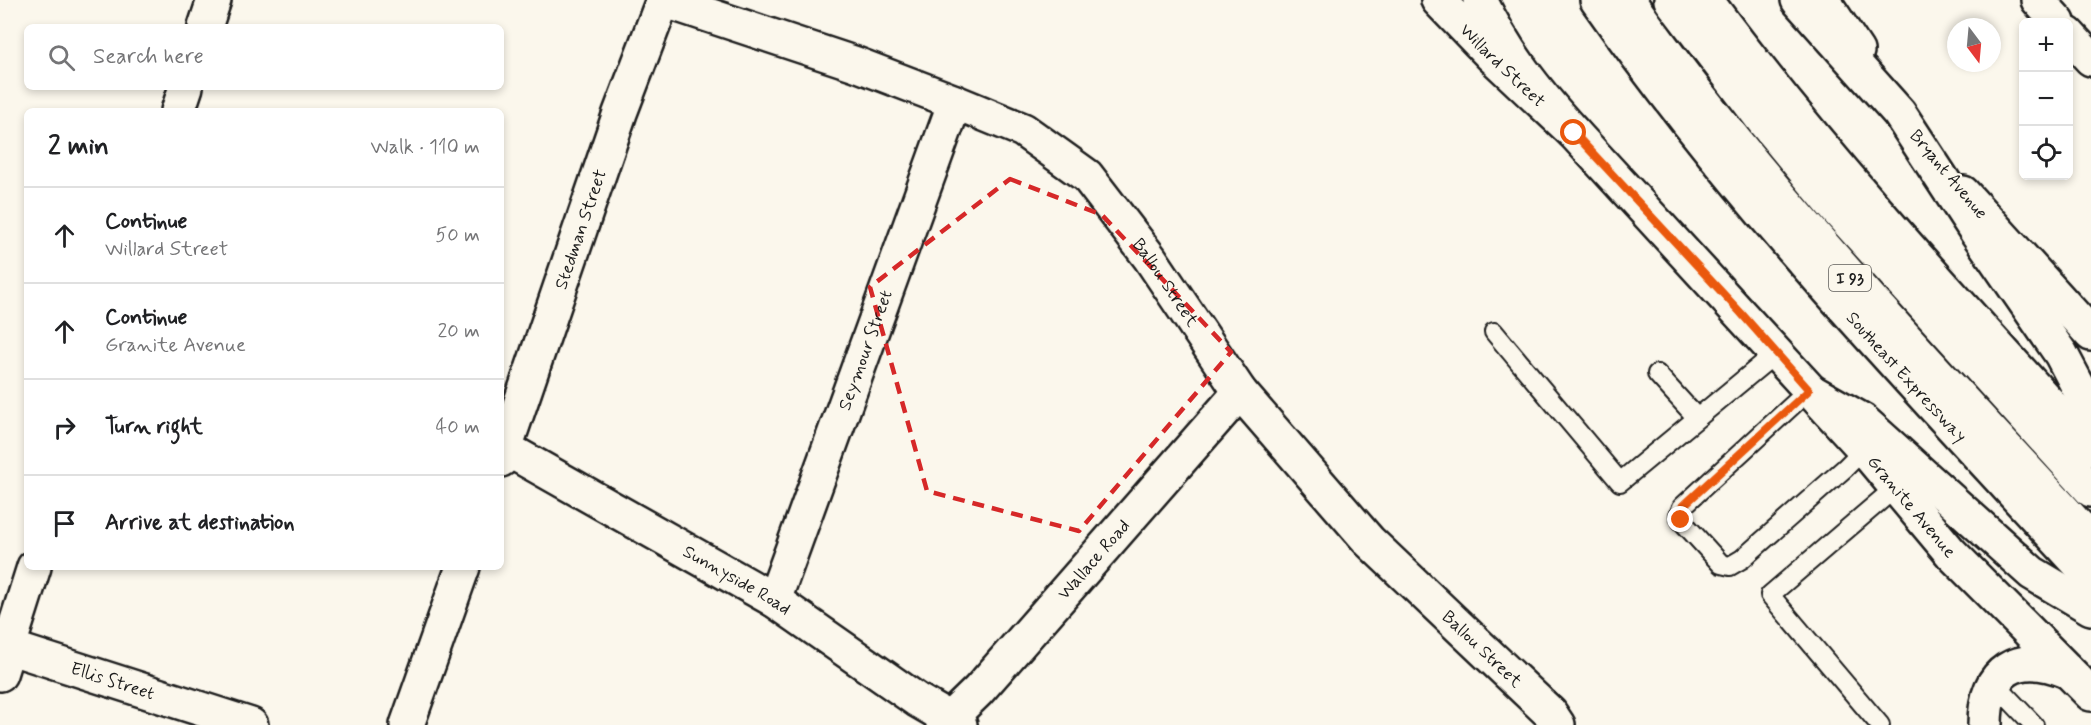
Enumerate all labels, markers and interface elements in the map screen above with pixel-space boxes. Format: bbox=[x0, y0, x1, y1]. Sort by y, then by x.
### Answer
north arrow bbox=[1947, 18, 2001, 72]
map controls bbox=[2019, 18, 2073, 180]
button: + bbox=[2019, 18, 2073, 72]
street label: Willard Street bbox=[1454, 19, 1550, 113]
search box bbox=[24, 24, 504, 90]
icon: search bbox=[45, 41, 78, 74]
text: Search here bbox=[93, 43, 204, 71]
button: − bbox=[2019, 72, 2073, 126]
route start bbox=[1560, 119, 1586, 145]
street label: Bryant Avenue bbox=[1904, 125, 1993, 224]
button: locate bbox=[2019, 126, 2073, 180]
text: 2 min bbox=[48, 130, 109, 164]
text: Walk · 110 m bbox=[371, 134, 480, 161]
street label: Stedman Street bbox=[549, 166, 613, 293]
text: Continue bbox=[105, 208, 187, 236]
icon: ahead bbox=[48, 219, 81, 252]
text: 50 m bbox=[435, 222, 480, 249]
street label: Ballou Street bbox=[1126, 234, 1204, 332]
text: Willard Street bbox=[105, 236, 228, 263]
road number: I 93 bbox=[1829, 265, 1871, 291]
street label: Seymour Street bbox=[833, 287, 899, 414]
text: Continue bbox=[105, 304, 187, 332]
street label: Southeast Expressway bbox=[1840, 307, 1972, 448]
icon: ahead bbox=[48, 315, 81, 348]
text: 20 m bbox=[437, 318, 480, 345]
text: Granite Avenue bbox=[105, 332, 246, 359]
icon: right bbox=[48, 411, 81, 444]
text: Turn right bbox=[105, 413, 203, 441]
text: 40 m bbox=[436, 414, 480, 441]
street label: Granite Avenue bbox=[1861, 451, 1961, 564]
route end bbox=[1667, 506, 1693, 532]
icon: arrive bbox=[48, 507, 81, 540]
text: Arrive at destination bbox=[105, 509, 295, 537]
street label: Wallace Road bbox=[1053, 515, 1136, 605]
street label: Sunnyside Road bbox=[678, 540, 795, 621]
street label: Ballou Street bbox=[1436, 605, 1527, 694]
street label: Ellis Street bbox=[67, 657, 158, 706]

